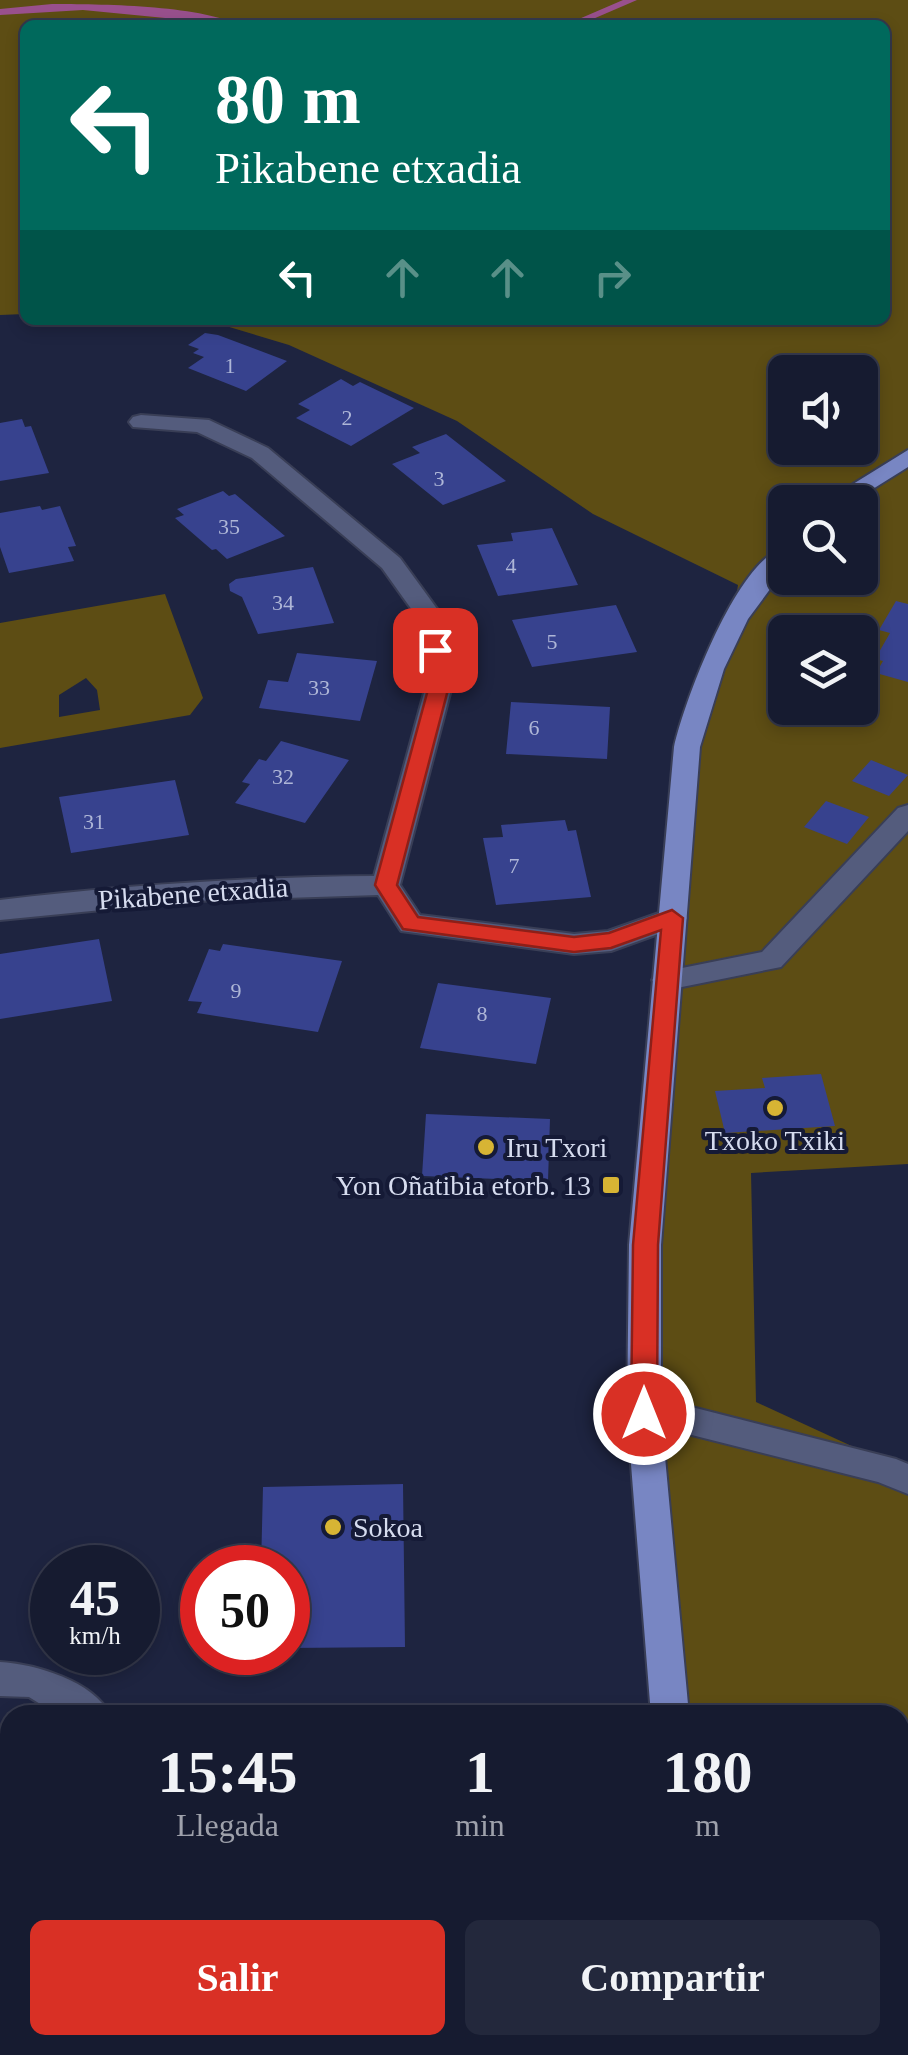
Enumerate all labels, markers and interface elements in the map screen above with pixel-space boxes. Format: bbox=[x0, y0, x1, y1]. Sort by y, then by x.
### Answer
icon: left bbox=[50, 60, 180, 190]
text: 80 m bbox=[215, 61, 361, 138]
text: Pikabene etxadia bbox=[215, 143, 521, 193]
icon: left bbox=[270, 250, 325, 305]
icon: ahead bbox=[375, 250, 430, 305]
icon: ahead bbox=[480, 250, 535, 305]
icon: right bbox=[585, 250, 640, 305]
house number: 1 bbox=[225, 353, 236, 378]
map controls bbox=[768, 355, 878, 725]
button: sound bbox=[768, 355, 878, 465]
house number: 2 bbox=[342, 405, 353, 430]
house number: 3 bbox=[434, 466, 445, 491]
button: search bbox=[768, 485, 878, 595]
house number: 35 bbox=[218, 514, 240, 539]
house number: 4 bbox=[506, 553, 517, 578]
house number: 34 bbox=[272, 590, 294, 615]
pin bbox=[393, 608, 478, 693]
button: layers bbox=[768, 615, 878, 725]
icon: arrive bbox=[408, 623, 463, 678]
house number: 5 bbox=[547, 629, 558, 654]
house number: 33 bbox=[308, 675, 330, 700]
house number: 6 bbox=[529, 715, 540, 740]
house number: 32 bbox=[272, 764, 294, 789]
house number: 31 bbox=[83, 809, 105, 834]
house number: 7 bbox=[509, 853, 520, 878]
street label: Pikabene etxadia bbox=[97, 871, 290, 916]
house number: 9 bbox=[231, 978, 242, 1003]
house number: 8 bbox=[477, 1001, 488, 1026]
marker: Txoko Txiki bbox=[764, 1097, 786, 1119]
place label: Txoko Txiki bbox=[705, 1125, 845, 1156]
place label: Iru Txori bbox=[506, 1132, 608, 1163]
marker: Iru Txori bbox=[475, 1136, 497, 1158]
place label: Yon Oñatibia etorb. 13 bbox=[336, 1170, 591, 1201]
marker: Yon Oñatibia etorb. 13 bbox=[600, 1174, 622, 1196]
position arrow bbox=[592, 1362, 696, 1466]
place label: Sokoa bbox=[353, 1512, 424, 1543]
marker: Sokoa bbox=[322, 1516, 344, 1538]
speed limit sign: 50 bbox=[180, 1545, 310, 1675]
text: 45 bbox=[70, 1570, 120, 1626]
text: km/h bbox=[69, 1622, 121, 1649]
text: 15:45 bbox=[158, 1739, 298, 1805]
text: 1 bbox=[465, 1739, 495, 1805]
text: 180 bbox=[662, 1739, 752, 1805]
text: Llegada bbox=[176, 1807, 279, 1843]
text: min bbox=[455, 1807, 505, 1843]
text: m bbox=[695, 1807, 720, 1843]
button: Salir bbox=[30, 1920, 445, 2035]
button: Compartir bbox=[465, 1920, 880, 2035]

